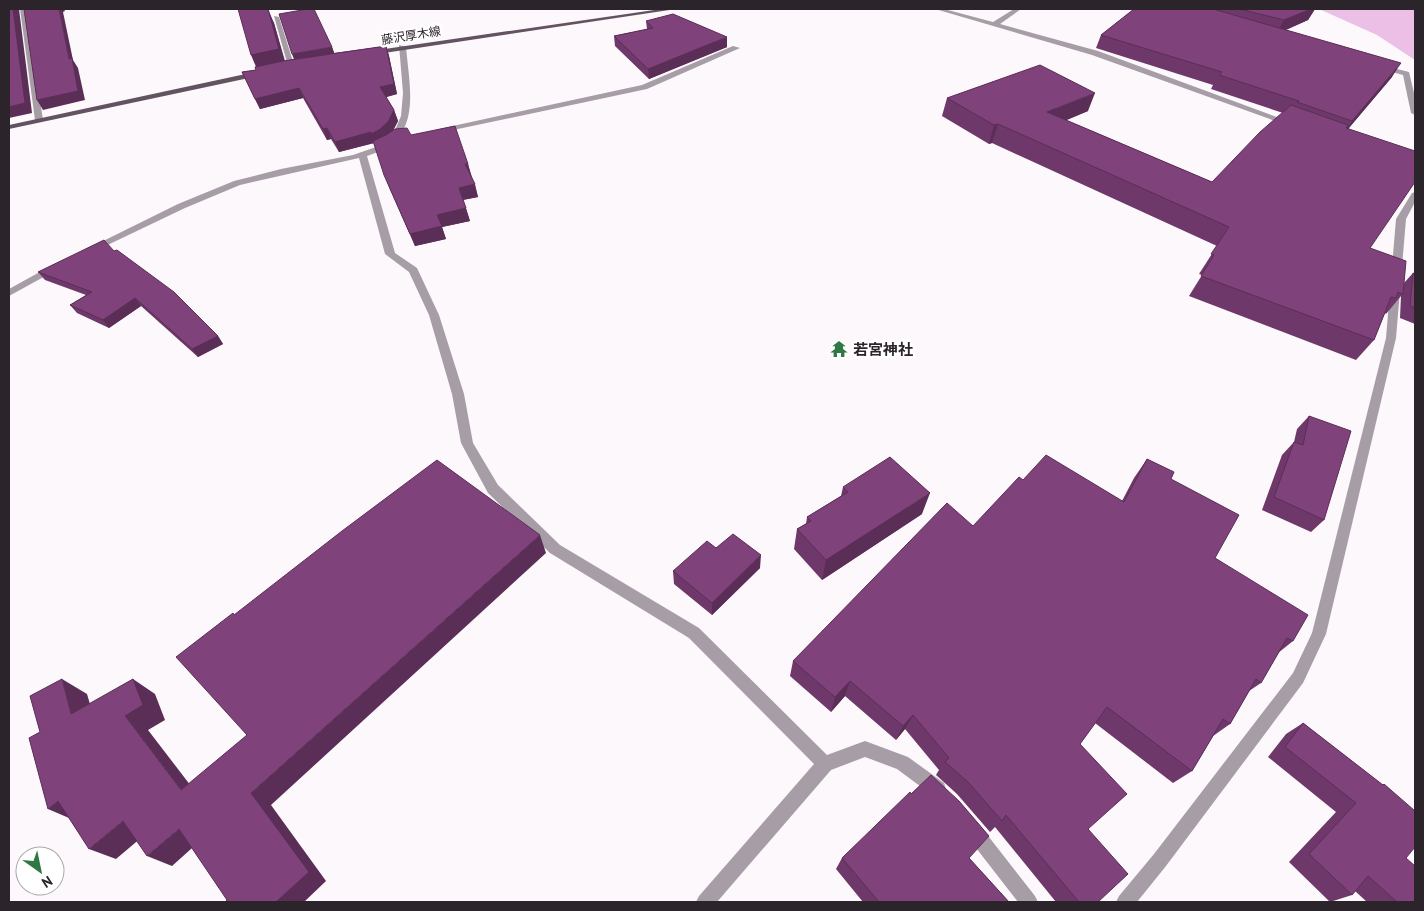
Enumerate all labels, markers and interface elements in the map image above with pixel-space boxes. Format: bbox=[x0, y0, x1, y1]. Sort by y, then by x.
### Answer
street label: 藤沢厚木線 bbox=[380, 23, 442, 47]
temple icon: 若宮神社 bbox=[829, 339, 849, 359]
place label: 若宮神社 bbox=[853, 340, 913, 359]
north arrow bbox=[15, 846, 65, 896]
text: N bbox=[38, 872, 56, 892]

